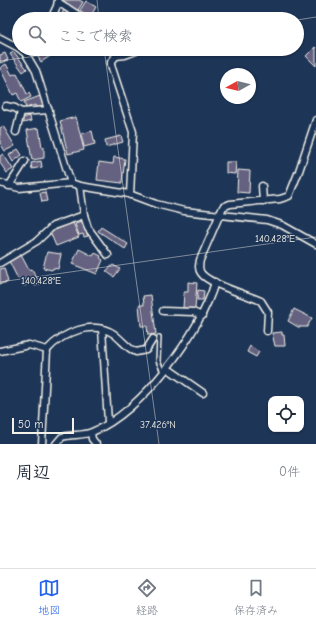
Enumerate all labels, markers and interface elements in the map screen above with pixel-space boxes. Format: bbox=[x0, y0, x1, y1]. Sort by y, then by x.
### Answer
search box bbox=[12, 12, 304, 56]
icon: search bbox=[26, 23, 48, 45]
text: ここで検索 bbox=[58, 27, 133, 45]
north arrow bbox=[220, 68, 256, 104]
text: 140.428°E bbox=[255, 233, 295, 245]
text: 140.428°E bbox=[21, 275, 61, 287]
map controls bbox=[268, 396, 304, 432]
button: locate bbox=[268, 396, 304, 432]
scale bar bbox=[12, 416, 74, 435]
text: 50 m bbox=[18, 418, 43, 431]
text: 37.426°N bbox=[140, 419, 176, 431]
text: 周辺 bbox=[16, 463, 50, 482]
text: 0件 bbox=[279, 464, 300, 479]
tab: 地図 bbox=[38, 577, 60, 617]
tab: 経路 bbox=[136, 577, 158, 617]
tab: 保存済み bbox=[234, 577, 278, 617]

